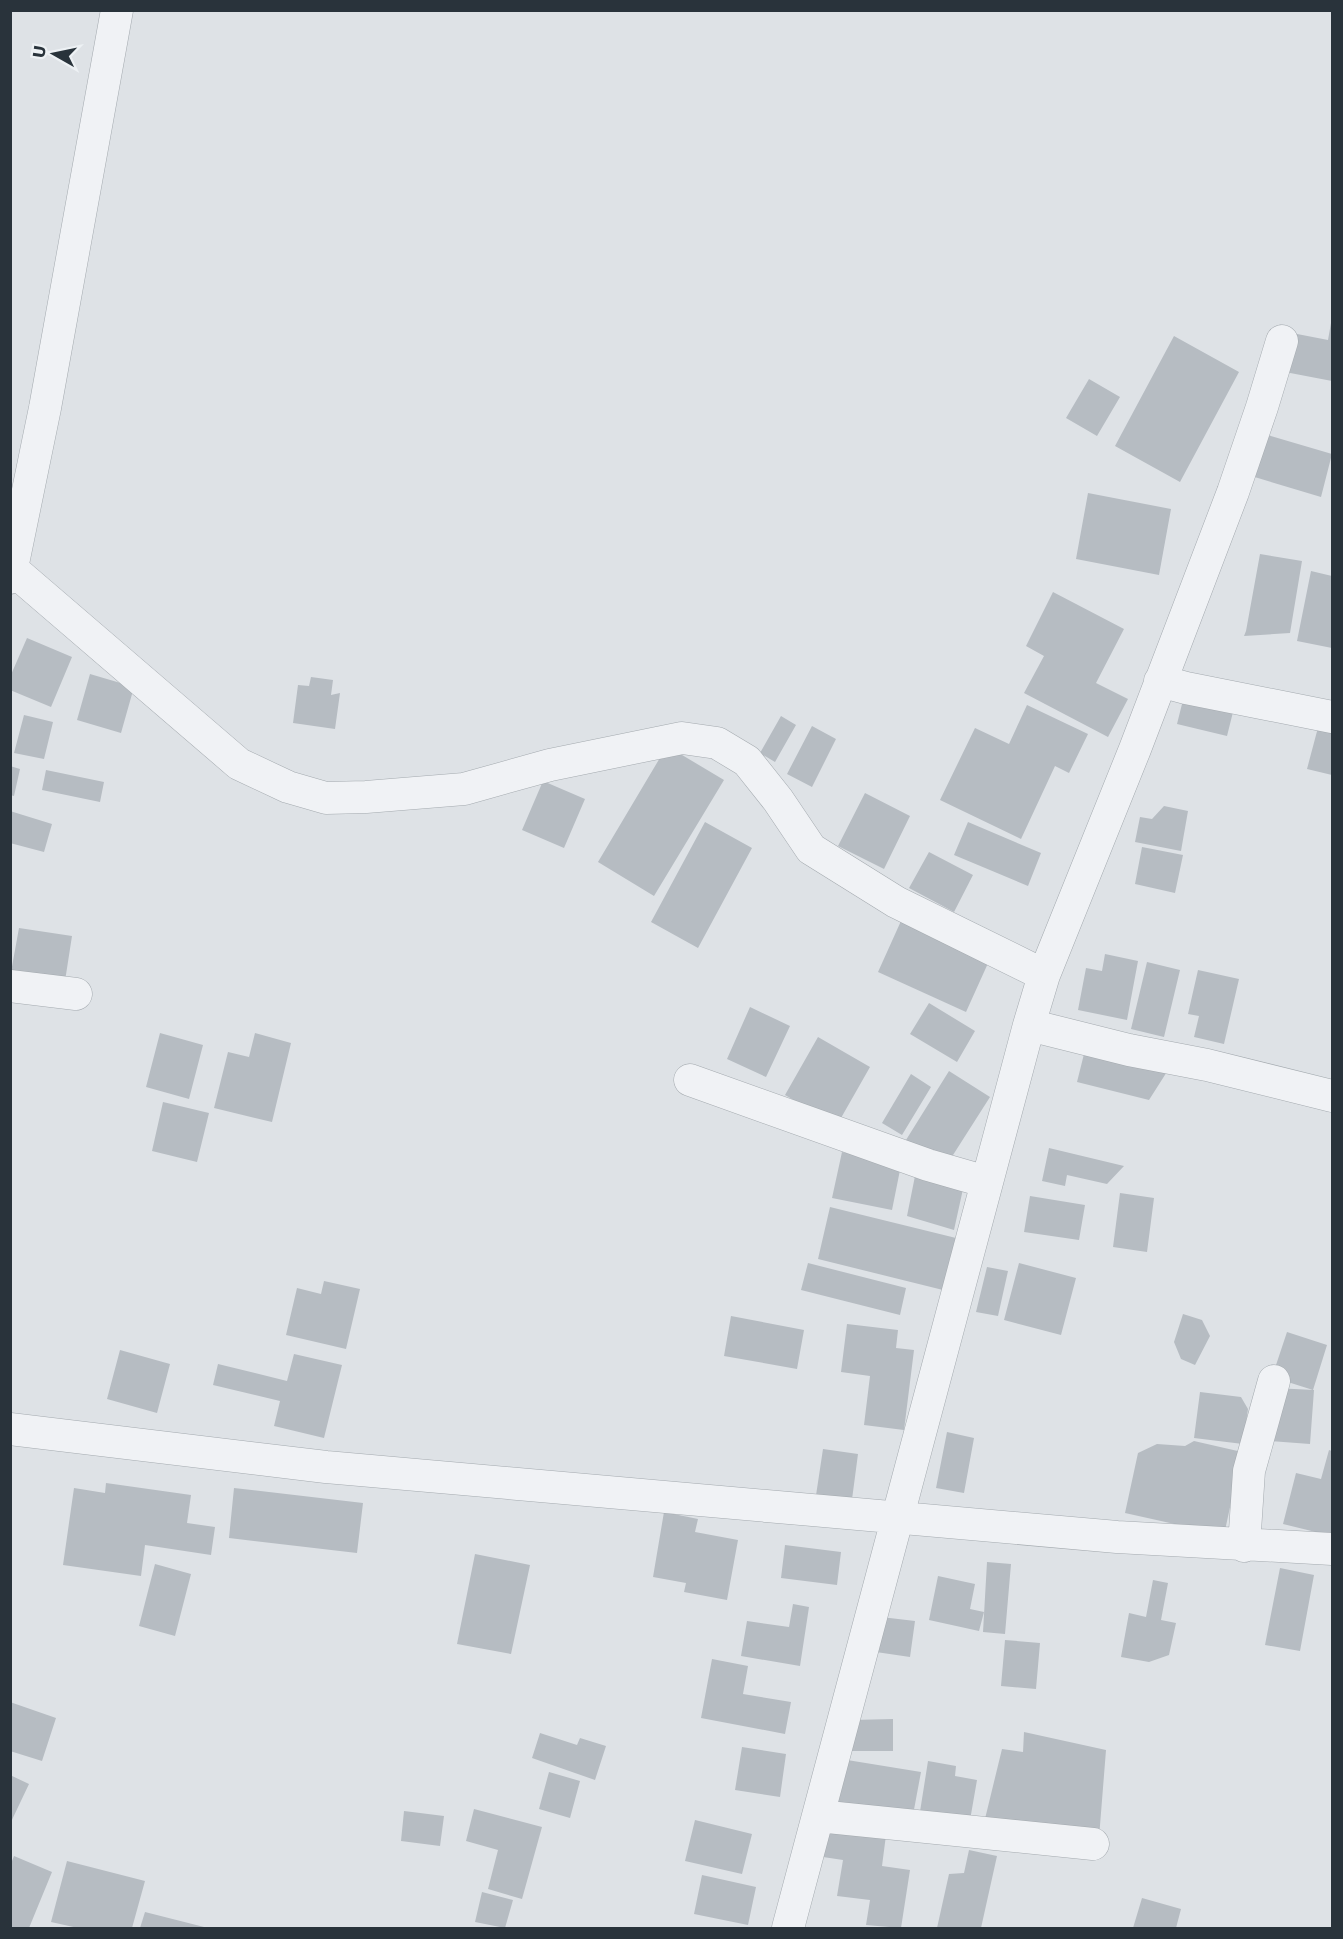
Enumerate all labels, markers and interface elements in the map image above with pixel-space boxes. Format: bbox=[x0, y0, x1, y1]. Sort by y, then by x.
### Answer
north arrow bbox=[24, 24, 84, 84]
text: U bbox=[29, 44, 50, 60]

